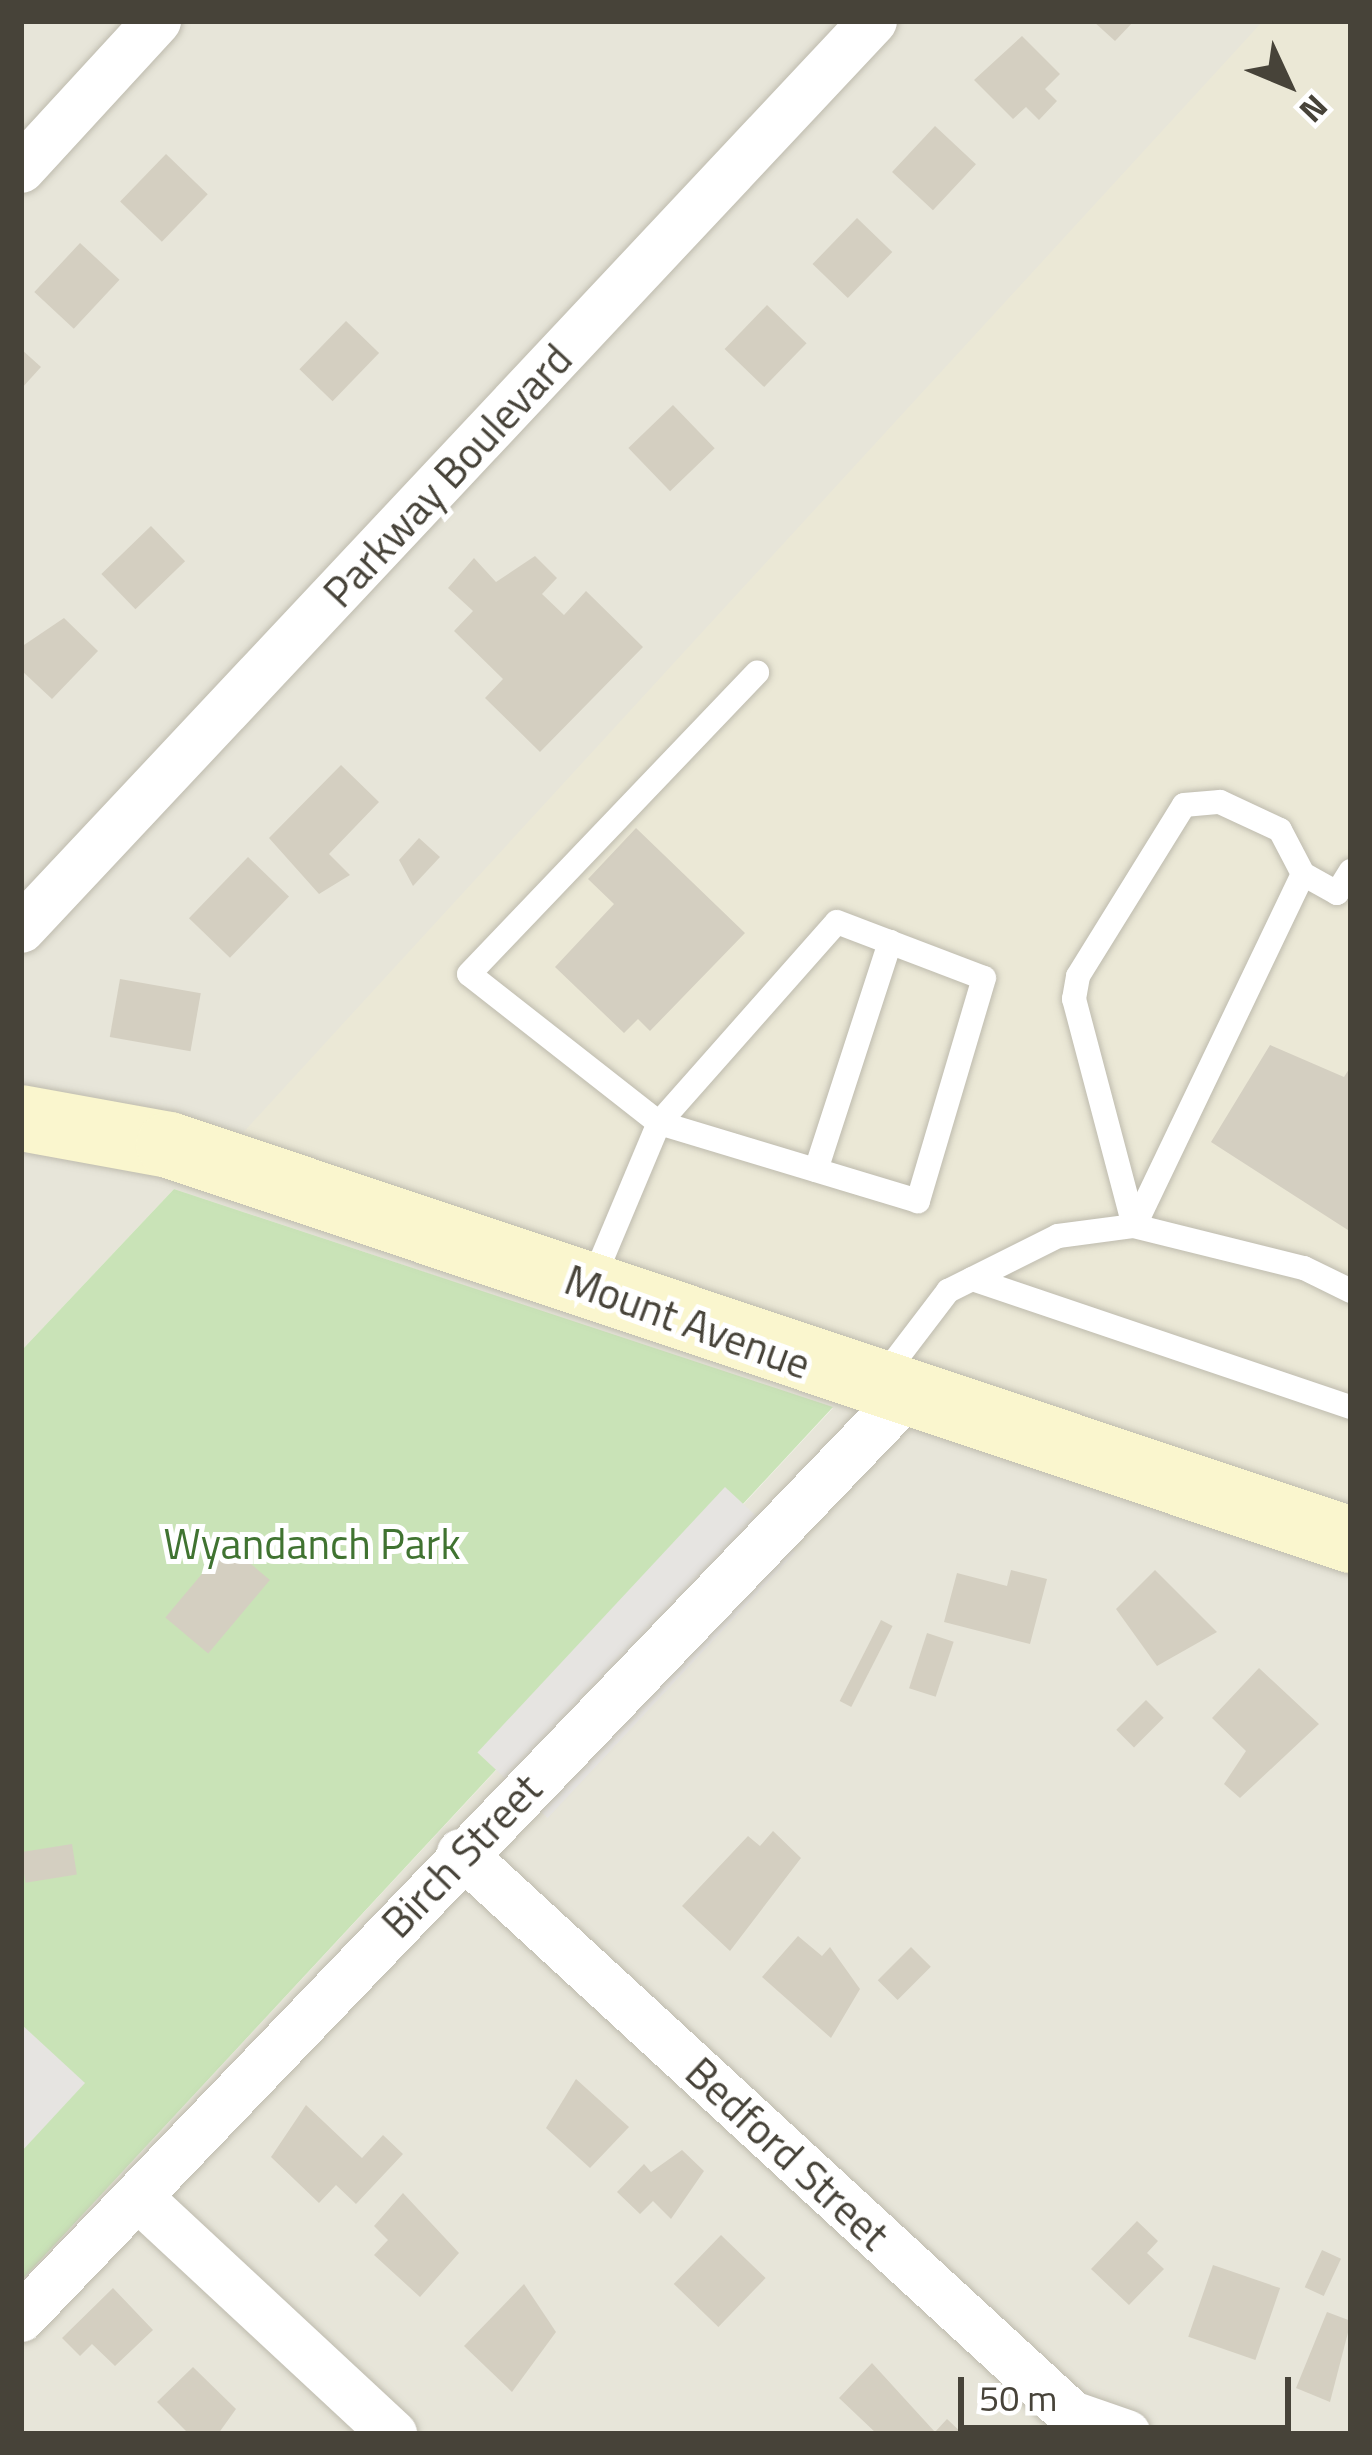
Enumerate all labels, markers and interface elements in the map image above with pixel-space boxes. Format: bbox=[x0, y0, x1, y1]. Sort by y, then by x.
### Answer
north arrow bbox=[1228, 24, 1348, 144]
text: N bbox=[1288, 83, 1340, 135]
street label: Parkway Boulevard bbox=[312, 333, 582, 617]
street label: Mount Avenue bbox=[558, 1253, 818, 1389]
park label: Wyandanch Park bbox=[163, 1518, 461, 1568]
street label: Birch Street bbox=[371, 1763, 551, 1947]
street label: Bedford Street bbox=[676, 2046, 900, 2260]
scale bar bbox=[964, 2353, 1297, 2427]
text: 50 m bbox=[979, 2370, 1057, 2425]

